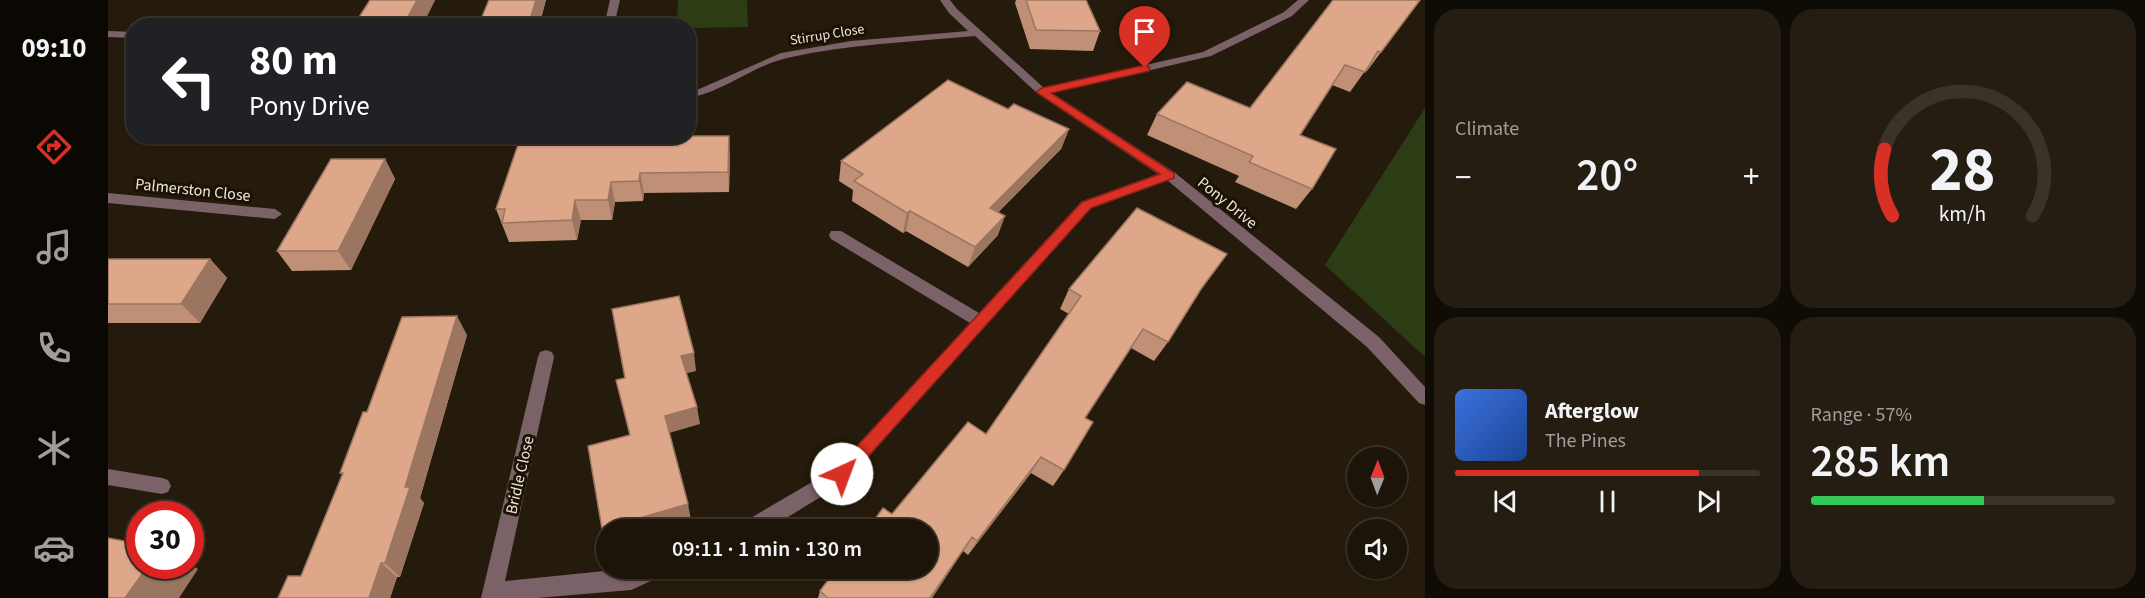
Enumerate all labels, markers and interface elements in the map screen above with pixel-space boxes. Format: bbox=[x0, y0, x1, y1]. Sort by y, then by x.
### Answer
pin bbox=[1119, 6, 1170, 68]
icon: arrive bbox=[1128, 15, 1161, 48]
street label: Stirrup Close bbox=[788, 19, 866, 51]
text: 09:10 bbox=[21, 29, 87, 68]
text: 80 m bbox=[249, 31, 338, 91]
icon: left bbox=[150, 42, 228, 120]
text: Pony Drive bbox=[249, 87, 370, 126]
text: Climate bbox=[1455, 115, 1519, 143]
icon: directions bbox=[33, 126, 75, 168]
text: 28 bbox=[1930, 126, 1996, 215]
text: 20° bbox=[1576, 144, 1638, 208]
text: − bbox=[1455, 154, 1471, 201]
text: + bbox=[1743, 154, 1760, 201]
street label: Pony Drive bbox=[1193, 172, 1262, 234]
street label: Palmerston Close bbox=[134, 173, 252, 207]
text: km/h bbox=[1939, 199, 1987, 230]
icon: music bbox=[33, 226, 75, 268]
icon: phone bbox=[33, 327, 75, 369]
text: Afterglow bbox=[1545, 395, 1639, 427]
text: Range · 57% bbox=[1811, 401, 1912, 429]
icon: climate bbox=[33, 427, 75, 469]
text: The Pines bbox=[1545, 427, 1626, 455]
text: 285 km bbox=[1811, 430, 1950, 494]
street label: Bridle Close bbox=[500, 434, 540, 516]
position arrow bbox=[810, 442, 874, 506]
north arrow bbox=[1347, 447, 1407, 507]
map controls bbox=[1347, 447, 1407, 579]
icon: previous bbox=[1489, 485, 1522, 518]
icon: pause bbox=[1591, 485, 1624, 518]
icon: next bbox=[1692, 485, 1725, 518]
speed limit sign: 30 bbox=[126, 501, 204, 579]
button: sound bbox=[1347, 519, 1407, 579]
icon: car bbox=[33, 527, 75, 569]
text: 09:11 · 1 min · 130 m bbox=[672, 533, 862, 565]

